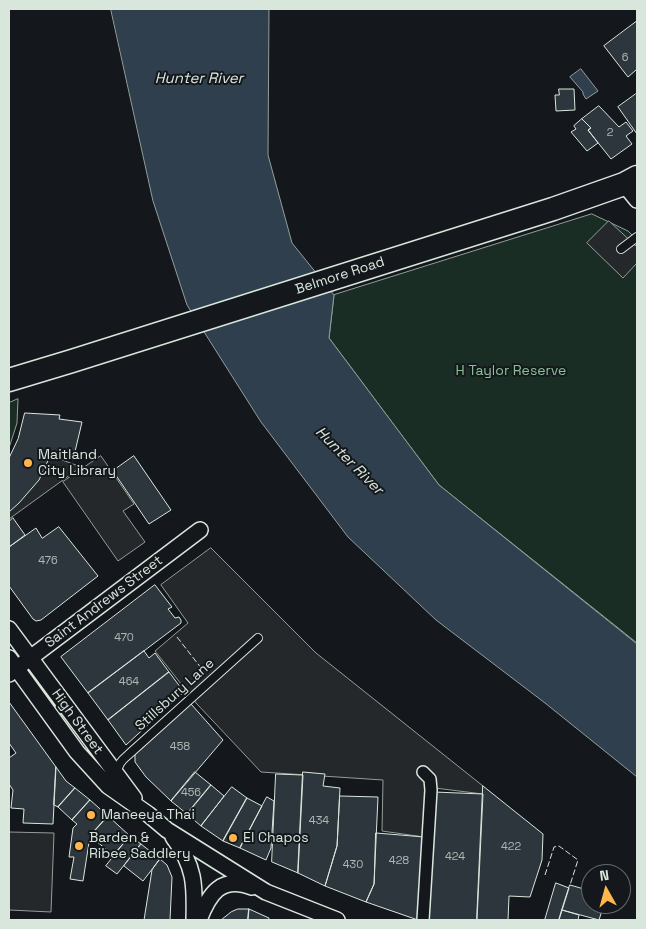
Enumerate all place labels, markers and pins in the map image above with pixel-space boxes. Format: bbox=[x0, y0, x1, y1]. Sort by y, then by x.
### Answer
place label: Maitland City Library bbox=[38, 447, 116, 480]
marker: Maitland City Library bbox=[22, 457, 34, 469]
place label: Maneeya Thai bbox=[101, 807, 195, 823]
marker: Maneeya Thai bbox=[85, 809, 97, 821]
place label: Barden & Ribee Saddlery bbox=[89, 830, 190, 862]
place label: El Chapos bbox=[243, 830, 309, 846]
marker: El Chapos bbox=[227, 832, 239, 844]
marker: Barden & Ribee Saddlery bbox=[73, 840, 85, 852]

